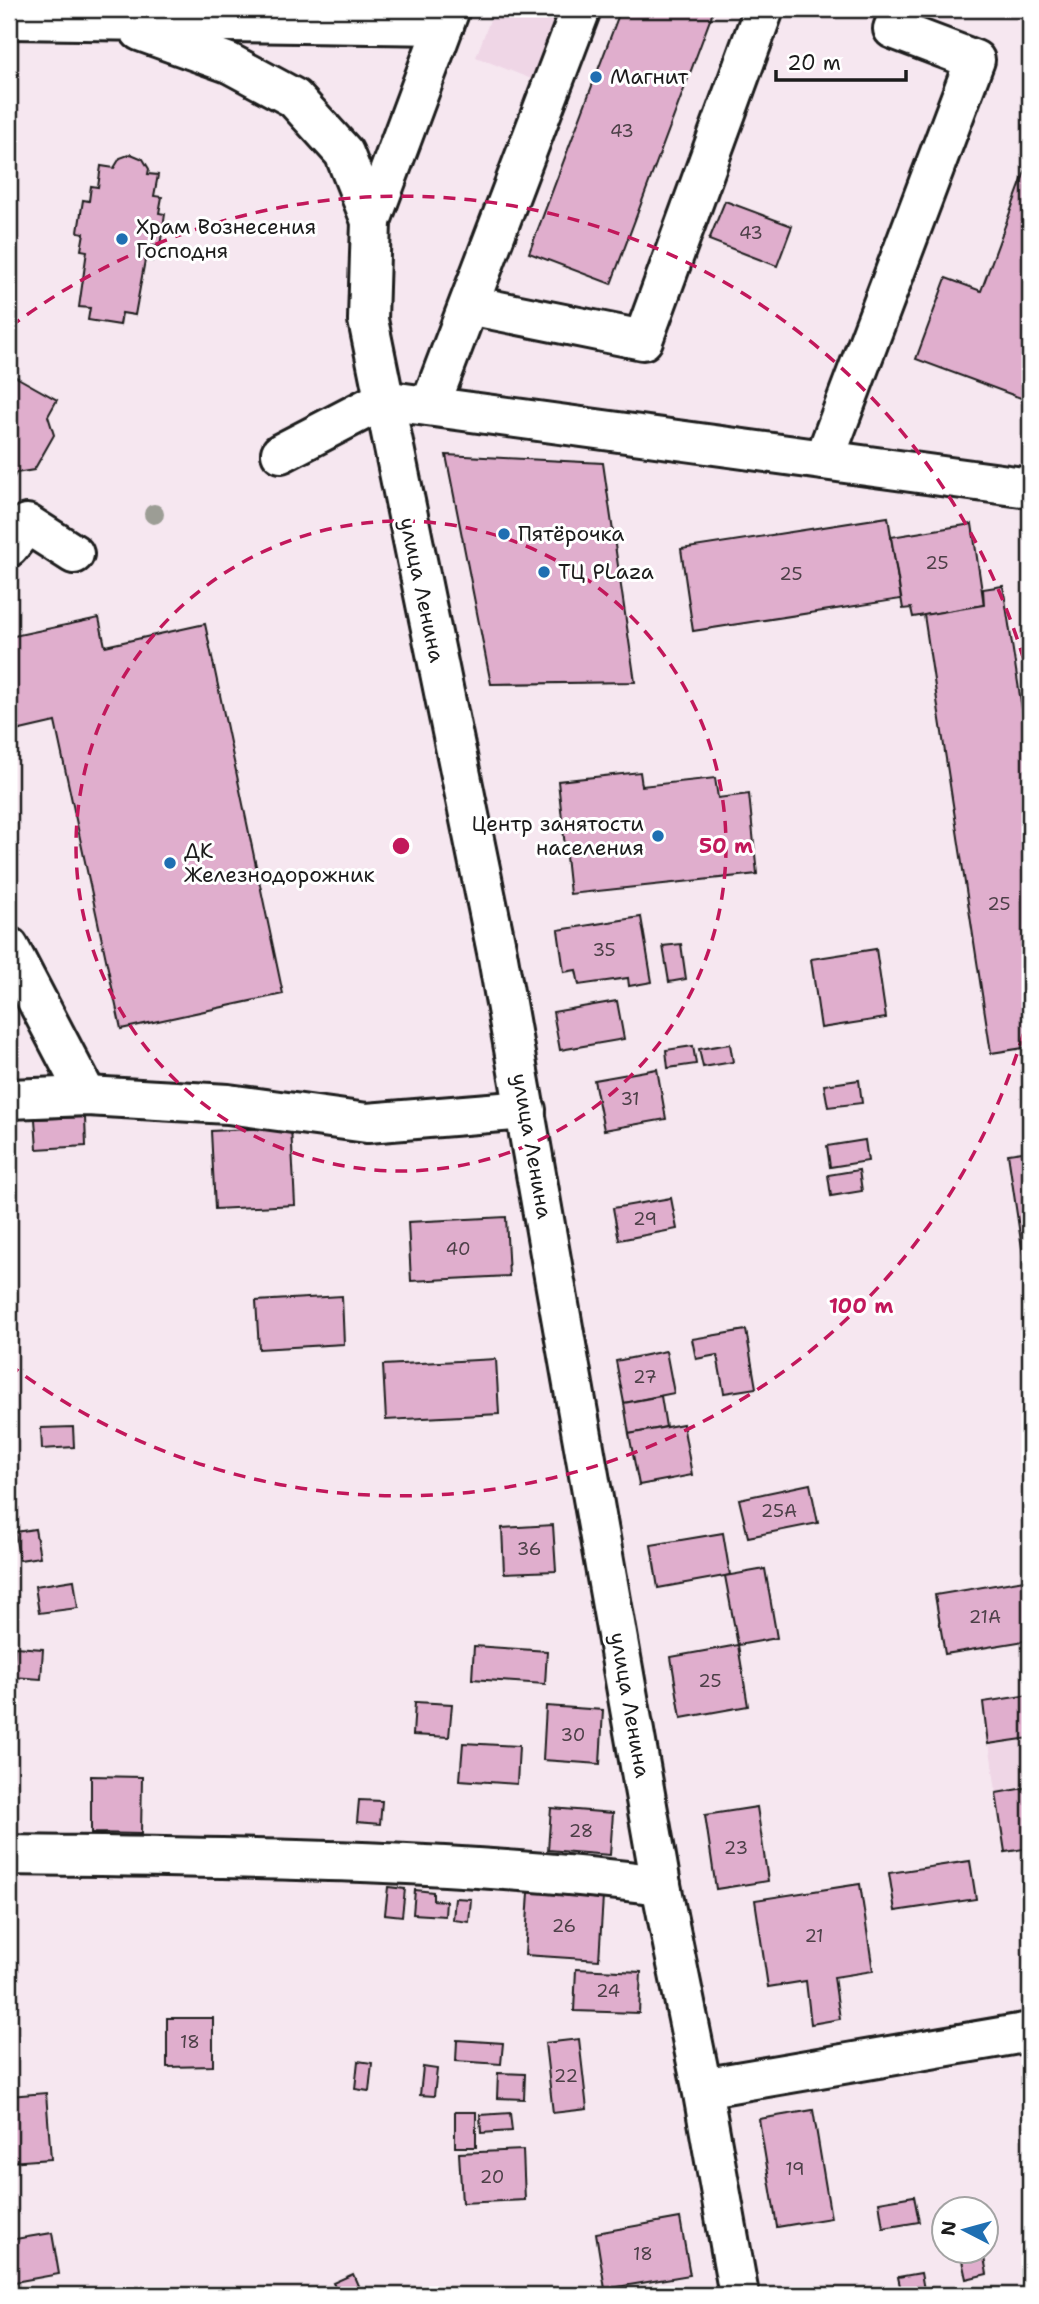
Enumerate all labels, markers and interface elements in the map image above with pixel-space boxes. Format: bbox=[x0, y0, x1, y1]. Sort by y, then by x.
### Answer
scale bar bbox=[776, 38, 906, 82]
text: 20 m bbox=[787, 49, 841, 77]
place label: Магнит bbox=[610, 63, 689, 91]
marker: Магнит bbox=[588, 69, 604, 85]
house number: 43 bbox=[610, 119, 634, 143]
place label: Храм Вознесения Господня bbox=[136, 213, 316, 265]
house number: 43 bbox=[739, 221, 763, 245]
marker: Храм Вознесения Господня bbox=[114, 231, 130, 247]
street label: улица Ленина bbox=[393, 515, 451, 665]
place label: Пятёрочка bbox=[518, 520, 624, 548]
marker: Пятёрочка bbox=[496, 526, 512, 542]
house number: 25 bbox=[925, 551, 949, 575]
place label: ТЦ PLaza bbox=[558, 558, 654, 586]
house number: 25 bbox=[779, 562, 803, 586]
marker: ТЦ PLaza bbox=[536, 564, 552, 580]
place label: Центр занятости населения bbox=[471, 810, 644, 862]
marker: Центр занятости населения bbox=[650, 828, 666, 844]
text: 50 m bbox=[699, 832, 753, 860]
centre of rings bbox=[389, 834, 413, 858]
place label: ДК Железнодорожник bbox=[184, 837, 375, 889]
marker: ДК Железнодорожник bbox=[162, 855, 178, 871]
house number: 25 bbox=[987, 892, 1011, 916]
house number: 35 bbox=[592, 938, 616, 962]
street label: улица Ленина bbox=[505, 1071, 559, 1221]
house number: 31 bbox=[620, 1087, 640, 1111]
house number: 29 bbox=[633, 1207, 657, 1231]
house number: 40 bbox=[445, 1237, 471, 1261]
text: 100 m bbox=[829, 1292, 893, 1320]
house number: 27 bbox=[633, 1365, 657, 1389]
house number: 25А bbox=[761, 1499, 797, 1523]
house number: 36 bbox=[517, 1537, 541, 1561]
house number: 21А bbox=[969, 1605, 1001, 1629]
street label: улица Ленина bbox=[603, 1630, 657, 1780]
house number: 25 bbox=[698, 1669, 722, 1693]
house number: 30 bbox=[561, 1723, 585, 1747]
house number: 28 bbox=[569, 1819, 593, 1843]
house number: 23 bbox=[724, 1836, 748, 1860]
house number: 26 bbox=[552, 1914, 576, 1938]
house number: 21 bbox=[804, 1924, 824, 1948]
house number: 24 bbox=[596, 1979, 620, 2003]
house number: 18 bbox=[180, 2030, 200, 2054]
house number: 22 bbox=[554, 2064, 578, 2088]
house number: 19 bbox=[785, 2157, 805, 2181]
house number: 20 bbox=[480, 2165, 504, 2189]
north arrow bbox=[930, 2196, 1000, 2266]
text: N bbox=[935, 2219, 962, 2237]
house number: 18 bbox=[633, 2242, 653, 2266]

